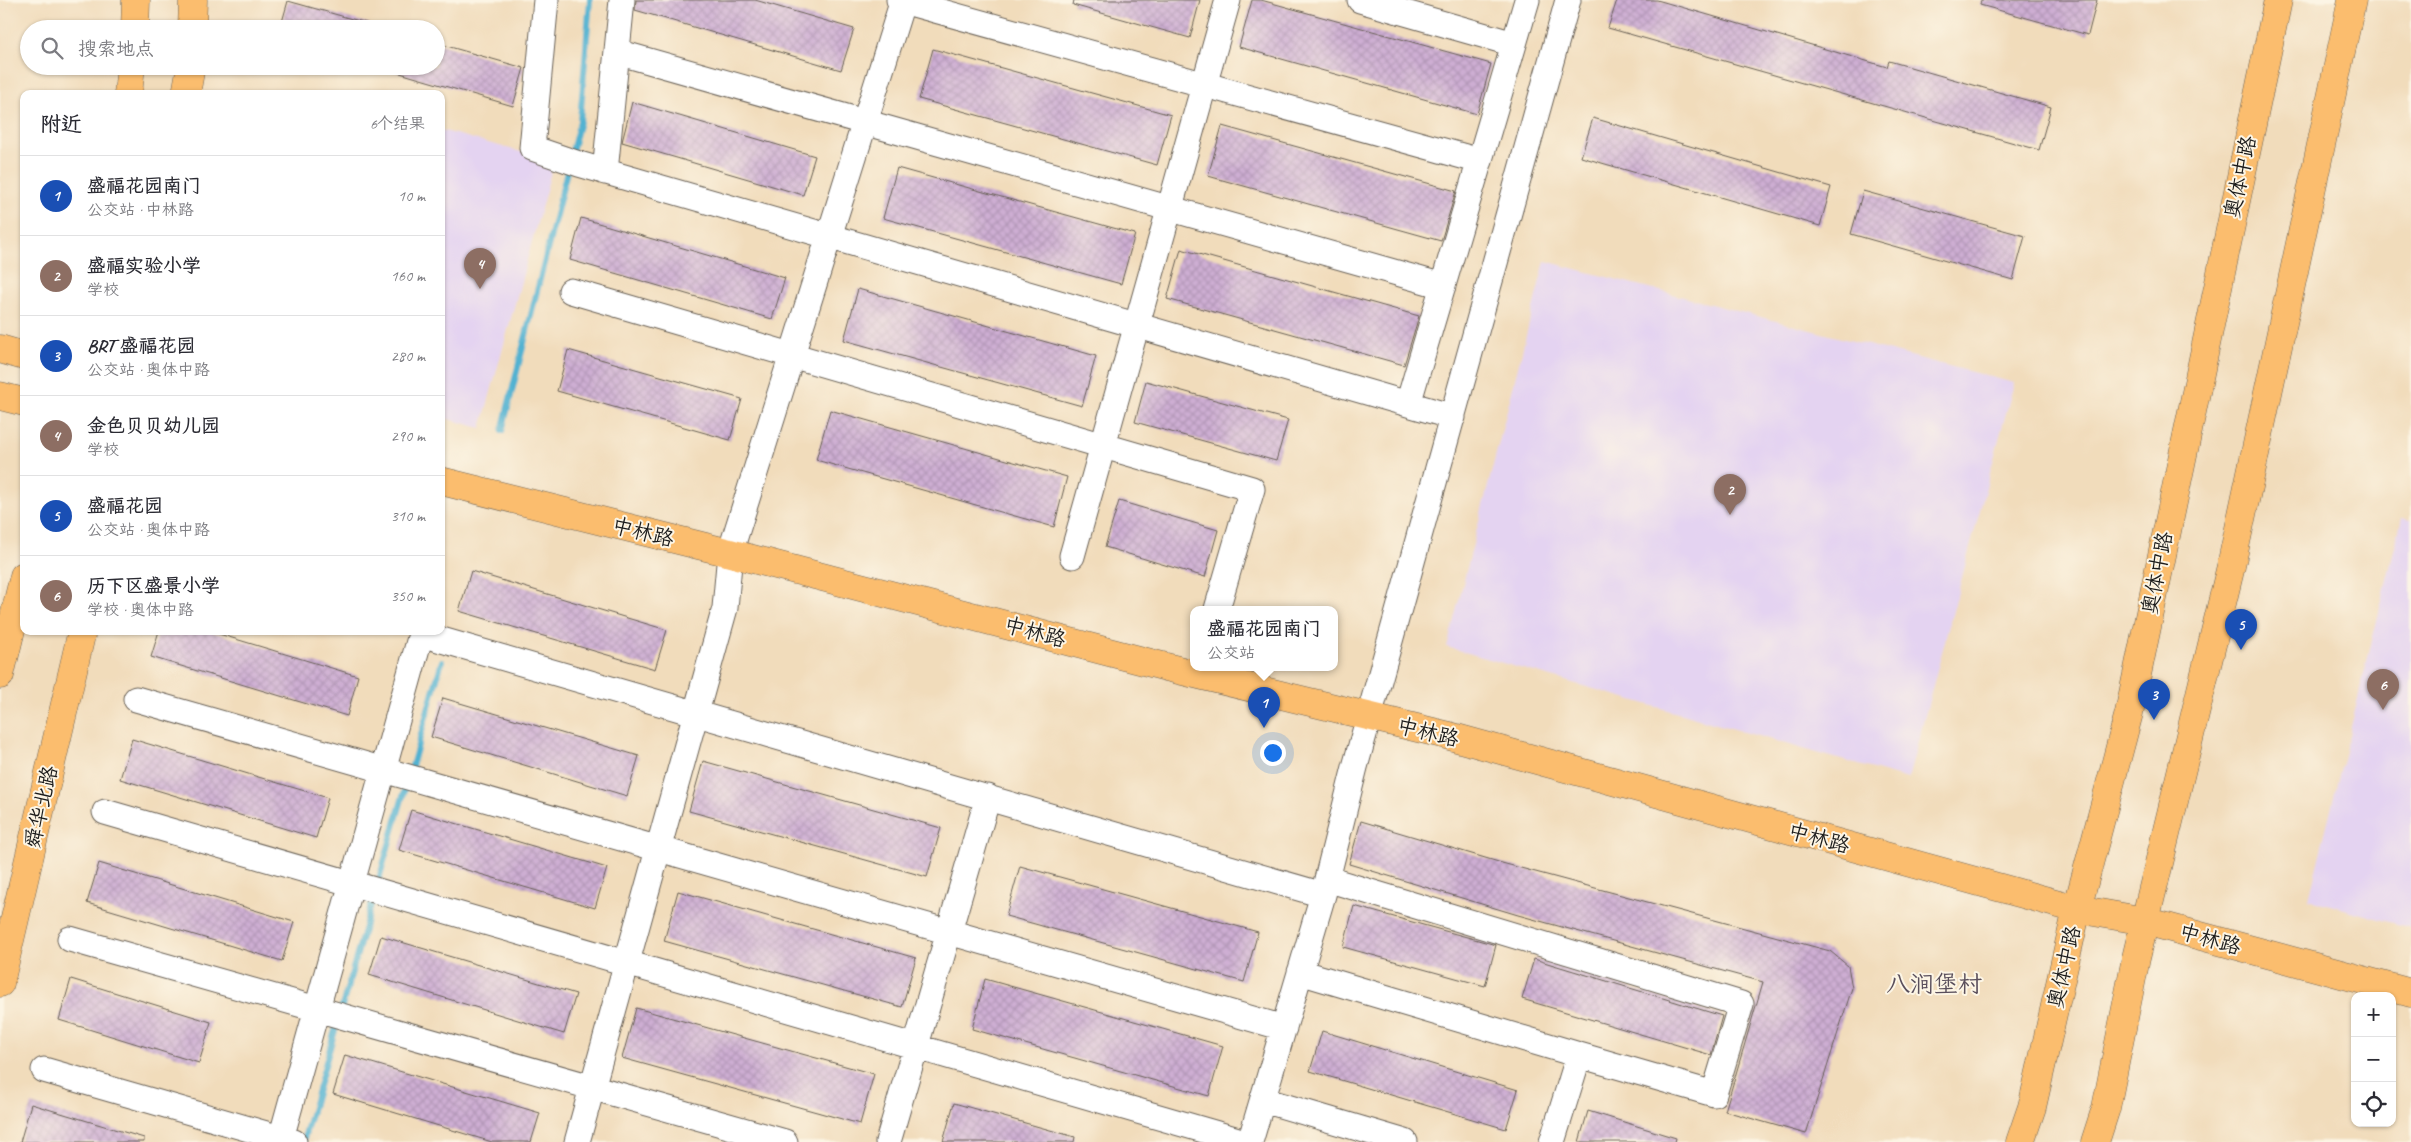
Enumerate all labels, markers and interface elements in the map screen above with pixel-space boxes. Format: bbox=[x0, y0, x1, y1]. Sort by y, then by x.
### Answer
search box bbox=[20, 20, 445, 75]
icon: search bbox=[38, 34, 66, 62]
text: 搜索地点 bbox=[78, 37, 154, 61]
text: 附近 bbox=[40, 111, 82, 137]
text: 6个结果 bbox=[370, 114, 425, 134]
street label: 奥体中路 bbox=[2219, 133, 2261, 221]
text: 盛福花园南门 bbox=[87, 174, 201, 198]
text: 1 bbox=[52, 186, 60, 206]
text: 10 m bbox=[398, 186, 425, 206]
text: 公交站 · 中林路 bbox=[87, 200, 194, 220]
pin: 4 bbox=[464, 248, 496, 289]
text: 盛福实验小学 bbox=[87, 254, 201, 278]
text: 2 bbox=[52, 266, 60, 286]
text: 160 m bbox=[391, 266, 425, 286]
text: 学校 bbox=[87, 280, 119, 300]
text: BRT 盛福花园 bbox=[87, 334, 196, 358]
text: 3 bbox=[52, 346, 60, 366]
text: 280 m bbox=[391, 346, 425, 366]
text: 公交站 · 奥体中路 bbox=[87, 360, 210, 380]
text: 金色贝贝幼儿园 bbox=[87, 414, 220, 438]
text: 4 bbox=[52, 426, 60, 446]
text: 290 m bbox=[391, 426, 425, 446]
text: 学校 bbox=[87, 440, 119, 460]
pin: 2 bbox=[1714, 474, 1746, 515]
text: 盛福花园 bbox=[87, 494, 163, 518]
text: 5 bbox=[53, 506, 59, 526]
text: 310 m bbox=[391, 506, 425, 526]
street label: 中林路 bbox=[609, 512, 677, 552]
text: 公交站 · 奥体中路 bbox=[87, 520, 210, 540]
street label: 奥体中路 bbox=[2136, 529, 2178, 617]
text: 历下区盛景小学 bbox=[87, 574, 220, 598]
text: 6 bbox=[52, 586, 60, 606]
text: 350 m bbox=[391, 586, 425, 606]
text: 学校 · 奥体中路 bbox=[87, 600, 194, 620]
popup bbox=[1190, 606, 1338, 671]
pin: 5 bbox=[2225, 609, 2257, 650]
street label: 中林路 bbox=[1001, 611, 1069, 653]
text: 盛福花园南门 bbox=[1207, 617, 1321, 641]
text: 公交站 bbox=[1207, 643, 1255, 663]
pin: 6 bbox=[2367, 669, 2399, 710]
pin: 3 bbox=[2138, 679, 2170, 720]
pin: 1 bbox=[1248, 687, 1280, 728]
street label: 中林路 bbox=[1394, 712, 1462, 752]
your location bbox=[1260, 740, 1286, 766]
street label: 舜华北路 bbox=[19, 763, 63, 851]
street label: 中林路 bbox=[1785, 817, 1853, 859]
street label: 中林路 bbox=[2176, 918, 2244, 960]
street label: 奥体中路 bbox=[2042, 923, 2086, 1011]
district label: 八涧堡村 bbox=[1886, 969, 1982, 999]
map controls bbox=[2351, 992, 2396, 1127]
button: + bbox=[2351, 992, 2396, 1037]
button: − bbox=[2351, 1037, 2396, 1082]
button: locate bbox=[2351, 1082, 2396, 1127]

